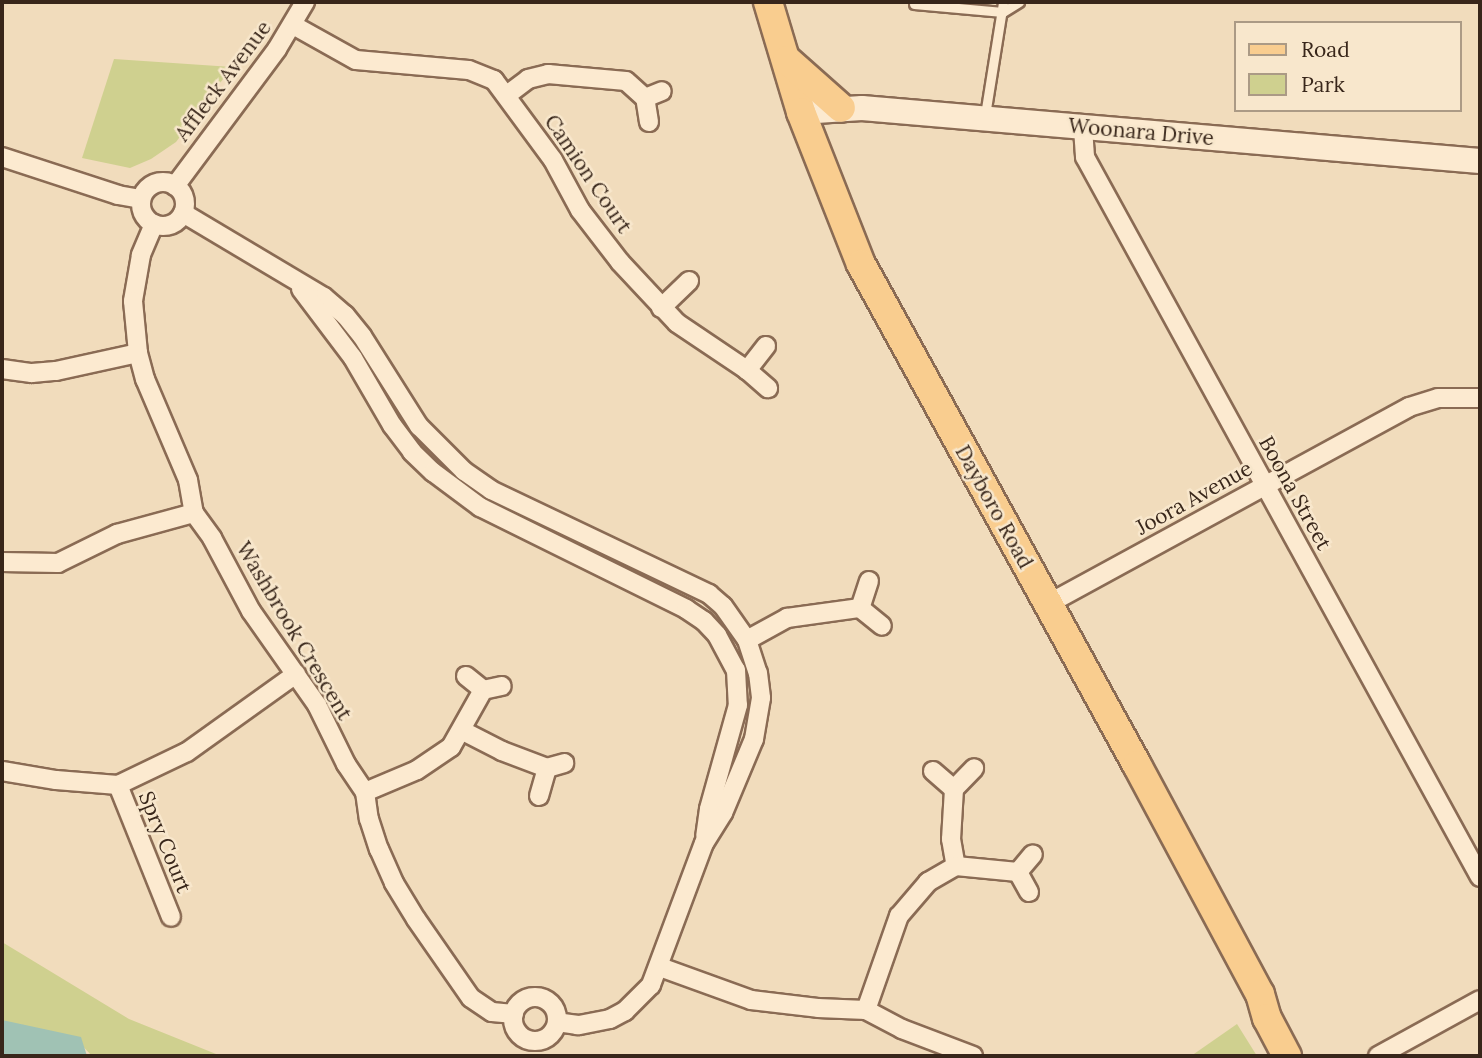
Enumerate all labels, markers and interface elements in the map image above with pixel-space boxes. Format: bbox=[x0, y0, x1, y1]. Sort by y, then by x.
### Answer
street label: Affleck Avenue bbox=[170, 16, 276, 146]
legend bbox=[1234, 21, 1461, 112]
text: Road bbox=[1301, 36, 1350, 63]
text: Park bbox=[1301, 71, 1345, 98]
street label: Camion Court bbox=[539, 110, 637, 238]
street label: Woonara Drive bbox=[1067, 113, 1215, 151]
street label: Boona Street bbox=[1253, 432, 1337, 554]
street label: Dayboro Road bbox=[950, 441, 1038, 573]
street label: Joora Avenue bbox=[1132, 456, 1256, 540]
street label: Washbrook Crescent bbox=[231, 537, 357, 725]
street label: Spry Court bbox=[133, 788, 197, 896]

